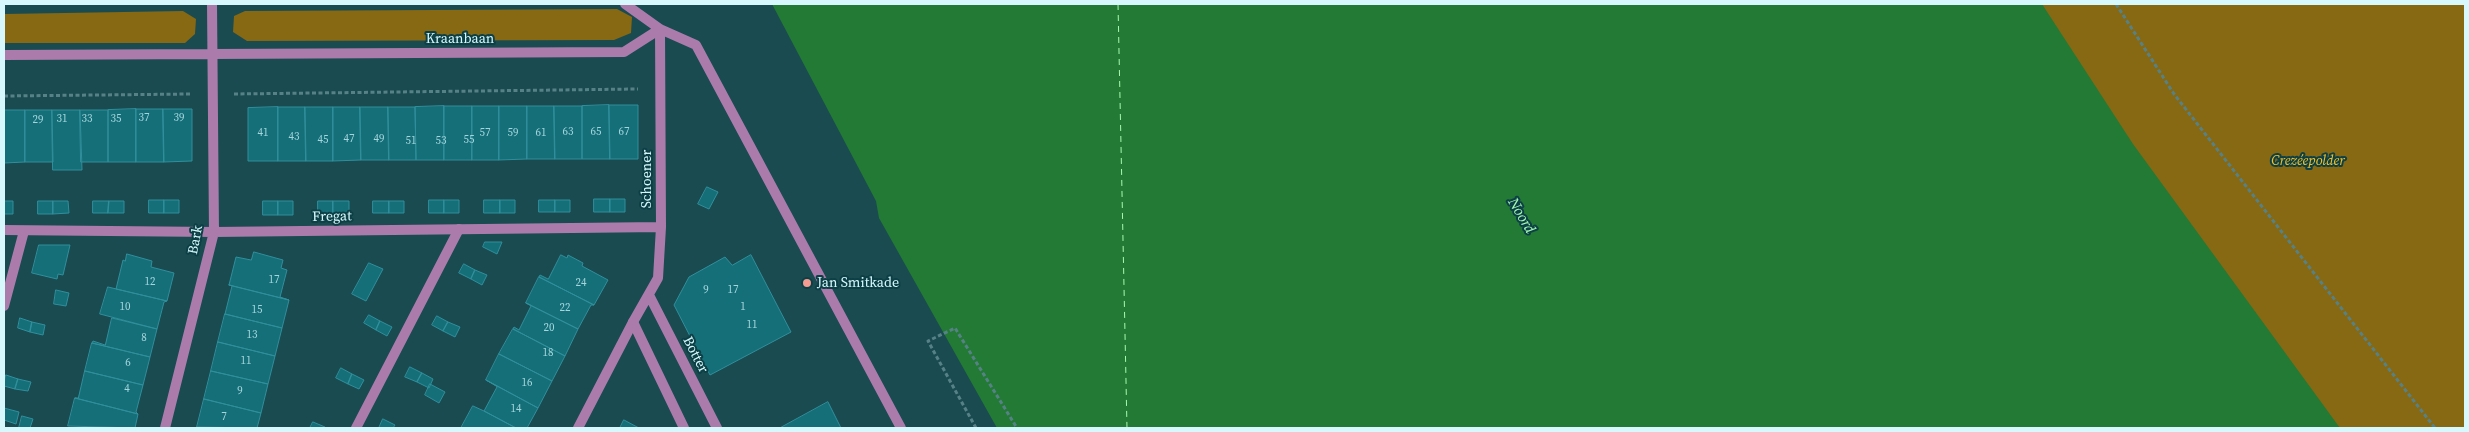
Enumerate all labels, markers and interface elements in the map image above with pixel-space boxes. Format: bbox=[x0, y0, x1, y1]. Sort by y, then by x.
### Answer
street label: Kraanbaan bbox=[426, 31, 494, 47]
house number: 37 bbox=[139, 111, 149, 125]
house number: 39 bbox=[174, 111, 184, 125]
house number: 31 bbox=[57, 112, 67, 126]
house number: 33 bbox=[82, 112, 92, 126]
house number: 35 bbox=[111, 112, 121, 126]
house number: 29 bbox=[33, 113, 43, 127]
house number: 63 bbox=[563, 125, 573, 139]
house number: 65 bbox=[591, 125, 601, 139]
house number: 67 bbox=[619, 125, 629, 139]
house number: 41 bbox=[258, 126, 268, 140]
house number: 57 bbox=[480, 126, 490, 140]
house number: 59 bbox=[508, 126, 518, 140]
house number: 61 bbox=[536, 126, 546, 140]
house number: 43 bbox=[289, 130, 299, 144]
house number: 47 bbox=[344, 132, 354, 146]
house number: 49 bbox=[374, 132, 384, 146]
house number: 45 bbox=[318, 133, 328, 147]
house number: 55 bbox=[464, 133, 474, 147]
house number: 51 bbox=[406, 134, 416, 148]
house number: 53 bbox=[436, 134, 446, 148]
street label: Schoener bbox=[639, 150, 655, 208]
park label: Crezéepolder bbox=[2271, 153, 2345, 169]
water label: Noord bbox=[1503, 195, 1539, 237]
street label: Fregat bbox=[312, 208, 352, 226]
street label: Bark bbox=[185, 224, 207, 256]
house number: 17 bbox=[269, 273, 279, 287]
house number: 12 bbox=[145, 275, 155, 289]
place label: Jan Smitkade bbox=[817, 275, 899, 291]
house number: 24 bbox=[576, 276, 586, 290]
marker: Jan Smitkade bbox=[801, 277, 813, 289]
house number: 9 bbox=[703, 283, 709, 297]
house number: 17 bbox=[728, 283, 738, 297]
house number: 10 bbox=[120, 300, 130, 314]
house number: 1 bbox=[740, 300, 746, 314]
house number: 22 bbox=[560, 301, 570, 315]
house number: 15 bbox=[252, 303, 262, 317]
house number: 11 bbox=[747, 318, 757, 332]
house number: 20 bbox=[544, 321, 554, 335]
house number: 13 bbox=[247, 328, 257, 342]
house number: 8 bbox=[141, 331, 147, 345]
street label: Botter bbox=[679, 334, 711, 376]
house number: 18 bbox=[543, 346, 553, 360]
house number: 11 bbox=[241, 354, 251, 368]
house number: 6 bbox=[125, 356, 131, 370]
house number: 16 bbox=[522, 376, 532, 390]
house number: 4 bbox=[124, 382, 130, 396]
house number: 9 bbox=[237, 384, 243, 398]
house number: 14 bbox=[511, 402, 521, 416]
house number: 7 bbox=[221, 410, 227, 424]

